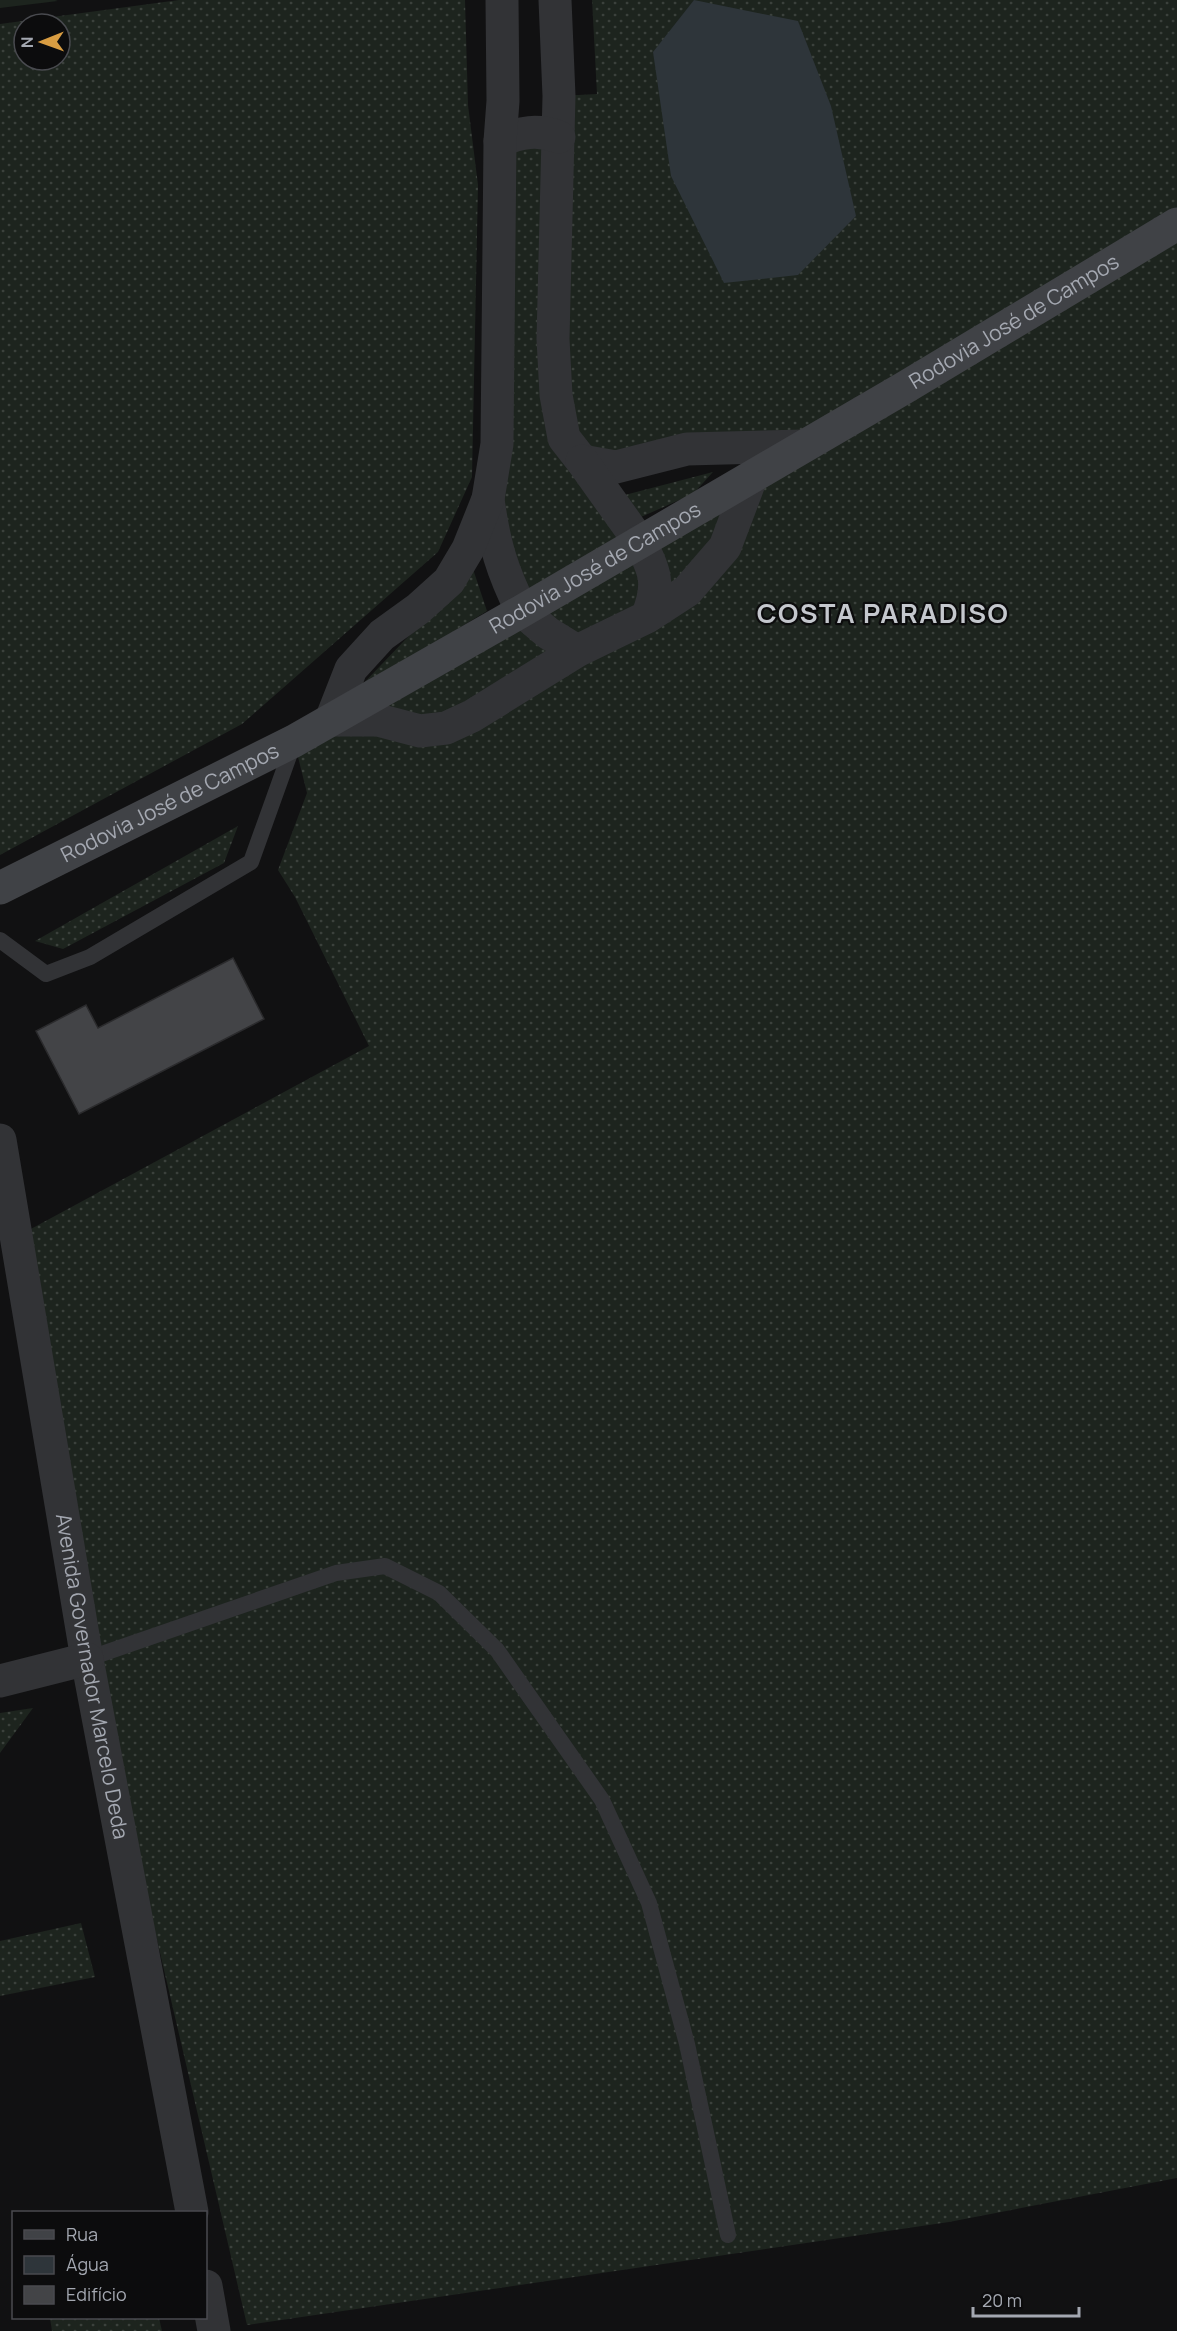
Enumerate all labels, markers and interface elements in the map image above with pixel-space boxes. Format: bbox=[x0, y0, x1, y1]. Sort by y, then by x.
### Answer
north arrow bbox=[12, 12, 72, 72]
text: N bbox=[16, 36, 38, 48]
street label: Rodovia José de Campos bbox=[903, 247, 1124, 395]
street label: Rodovia José de Campos bbox=[484, 495, 706, 640]
district label: COSTA PARADISO bbox=[757, 594, 1009, 631]
street label: Rodovia José de Campos bbox=[56, 736, 283, 868]
street label: Avenida Governador Marcelo Deda bbox=[50, 1511, 136, 1841]
legend bbox=[12, 2211, 207, 2319]
text: Rua bbox=[66, 2222, 98, 2246]
text: Água bbox=[66, 2252, 109, 2276]
scale bar bbox=[973, 2280, 1080, 2318]
text: Edifício bbox=[66, 2282, 127, 2306]
text: 20 m bbox=[982, 2288, 1022, 2312]

